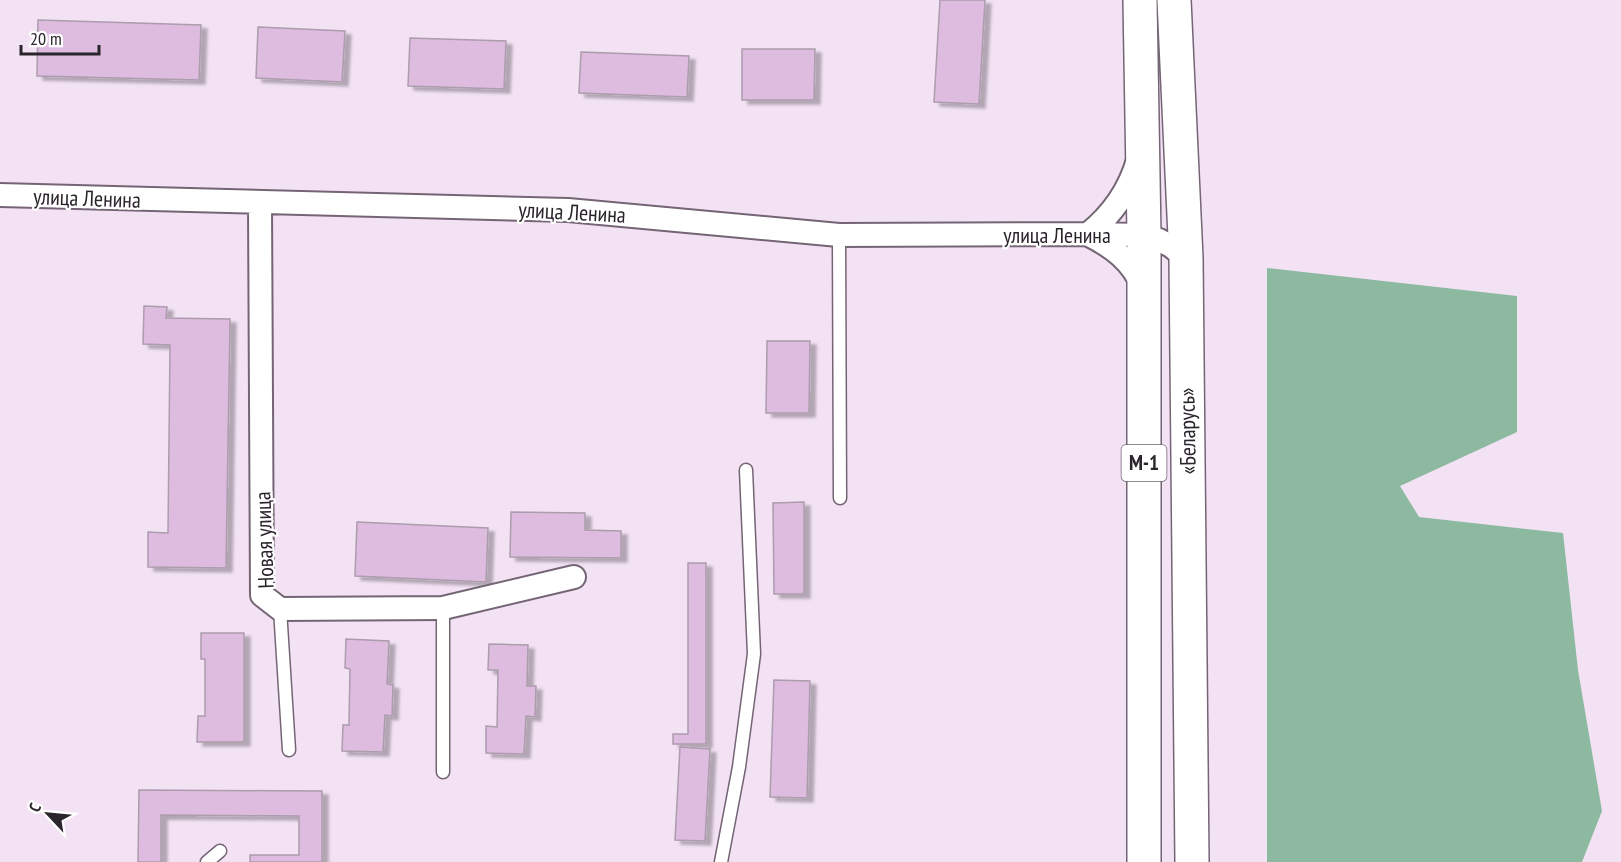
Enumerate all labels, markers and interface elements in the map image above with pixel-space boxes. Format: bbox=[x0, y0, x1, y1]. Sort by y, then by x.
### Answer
scale bar bbox=[21, 18, 99, 56]
text: 20 m bbox=[30, 27, 62, 50]
street label: улица Ленина bbox=[33, 182, 141, 214]
street label: улица Ленина bbox=[518, 195, 626, 229]
street label: улица Ленина bbox=[1003, 221, 1111, 249]
street label: «Беларусь» bbox=[1172, 387, 1202, 475]
road number: М-1 bbox=[1122, 445, 1166, 481]
street label: Новая улица bbox=[248, 491, 280, 589]
north arrow bbox=[18, 784, 78, 844]
text: С bbox=[24, 799, 45, 815]

